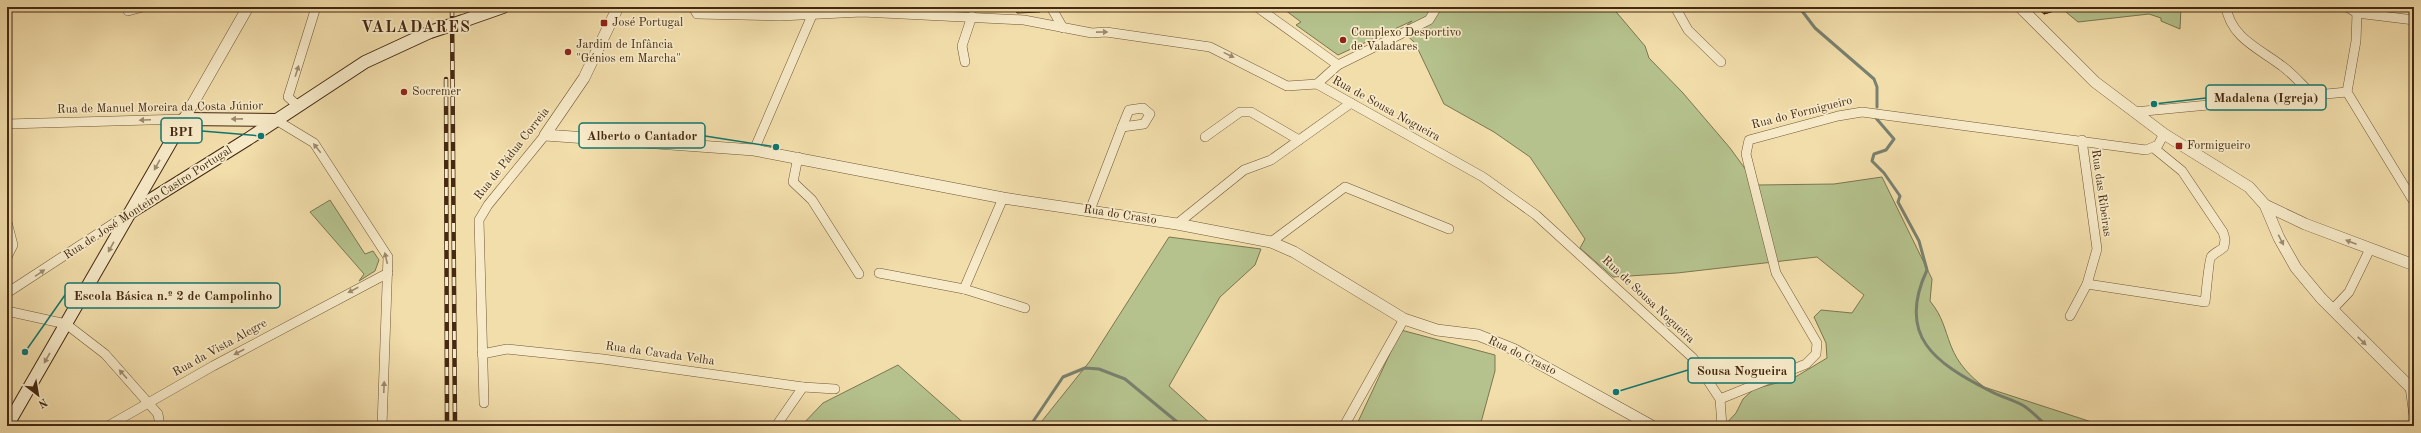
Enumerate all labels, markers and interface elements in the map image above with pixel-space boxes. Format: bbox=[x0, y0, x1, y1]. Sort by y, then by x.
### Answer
place label: José Portugal bbox=[612, 17, 683, 29]
marker: José Portugal bbox=[599, 18, 609, 28]
district label: VALADARES bbox=[361, 20, 471, 36]
place label: Complexo Desportivo de Valadares bbox=[1351, 27, 1461, 53]
one-way arrow bbox=[1096, 29, 1108, 36]
marker: Complexo Desportivo de Valadares bbox=[1338, 35, 1348, 45]
place label: Jardim de Infância "Génios em Marcha" bbox=[576, 39, 681, 65]
marker: Jardim de Infância "Génios em Marcha" bbox=[563, 47, 573, 57]
one-way arrow bbox=[1223, 52, 1235, 58]
one-way arrow bbox=[294, 65, 300, 77]
street label: Rua de Sousa Nogueira bbox=[1330, 74, 1442, 144]
callout: Madalena (Igreja) bbox=[2206, 85, 2326, 110]
place label: Socremer bbox=[412, 86, 461, 98]
marker: Socremer bbox=[399, 87, 409, 97]
text: Madalena (Igreja) bbox=[2214, 92, 2318, 105]
street label: Rua do Formigueiro bbox=[1750, 95, 1854, 131]
street label: Rua de Manuel Moreira da Costa Júnior bbox=[57, 100, 263, 116]
street label: Rua de Pádua Correia bbox=[472, 106, 552, 202]
one-way arrow bbox=[230, 116, 243, 122]
one-way arrow bbox=[139, 117, 151, 124]
callout: BPI bbox=[161, 118, 202, 143]
callout: Alberto o Cantador bbox=[579, 123, 705, 148]
text: BPI bbox=[169, 126, 193, 139]
text: Alberto o Cantador bbox=[587, 130, 698, 143]
place label: Formigueiro bbox=[2187, 140, 2250, 152]
marker: Formigueiro bbox=[2174, 141, 2184, 151]
one-way arrow bbox=[313, 143, 321, 154]
street label: Rua de José Monteiro Castro Portugal bbox=[62, 144, 234, 262]
street label: Rua das Ribeiras bbox=[2089, 149, 2113, 237]
one-way arrow bbox=[153, 159, 160, 171]
street label: Rua do Crasto bbox=[1082, 203, 1158, 227]
one-way arrow bbox=[2277, 235, 2284, 246]
one-way arrow bbox=[2345, 238, 2357, 244]
one-way arrow bbox=[108, 241, 114, 253]
one-way arrow bbox=[383, 251, 389, 264]
street label: Rua de Sousa Nogueira bbox=[1600, 254, 1697, 346]
one-way arrow bbox=[35, 269, 45, 277]
callout: Escola Básica n.º 2 de Campolinho bbox=[65, 283, 280, 308]
one-way arrow bbox=[347, 286, 359, 293]
text: Escola Básica n.º 2 de Campolinho bbox=[74, 290, 272, 303]
street label: Rua da Vista Alegre bbox=[171, 317, 269, 379]
street label: Rua do Crasto bbox=[1486, 334, 1558, 378]
one-way arrow bbox=[2357, 336, 2367, 345]
street label: Rua da Cavada Velha bbox=[605, 340, 715, 368]
one-way arrow bbox=[233, 348, 244, 355]
one-way arrow bbox=[43, 352, 50, 363]
callout: Sousa Nogueira bbox=[1688, 358, 1795, 383]
text: Sousa Nogueira bbox=[1697, 365, 1788, 378]
one-way arrow bbox=[118, 369, 127, 379]
north arrow bbox=[18, 375, 58, 415]
one-way arrow bbox=[380, 381, 387, 393]
text: N bbox=[35, 395, 49, 409]

